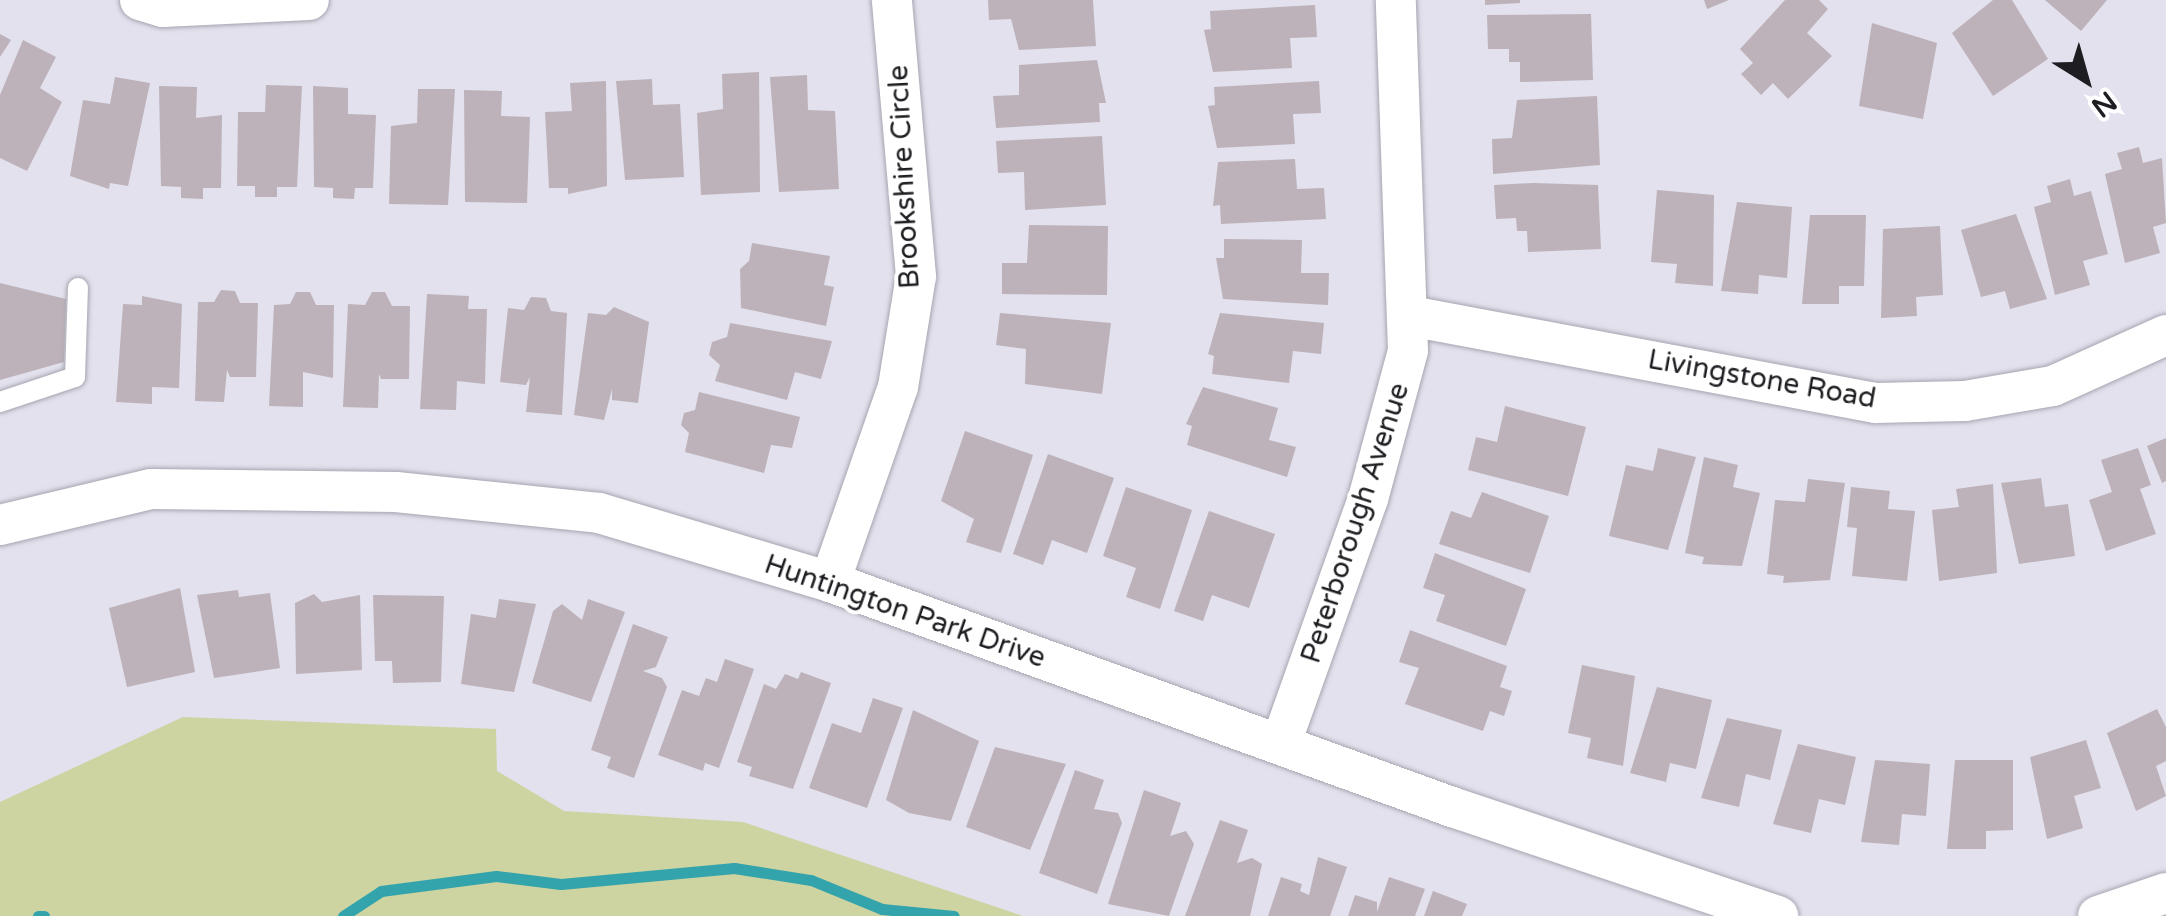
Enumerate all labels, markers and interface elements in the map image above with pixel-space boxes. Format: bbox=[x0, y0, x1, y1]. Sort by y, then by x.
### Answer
north arrow bbox=[2036, 30, 2136, 130]
street label: Brookshire Circle bbox=[881, 64, 927, 290]
text: N bbox=[2085, 84, 2123, 124]
street label: Livingstone Road bbox=[1645, 342, 1879, 416]
street label: Peterborough Avenue bbox=[1294, 379, 1416, 667]
street label: Huntington Park Drive bbox=[760, 547, 1050, 675]

